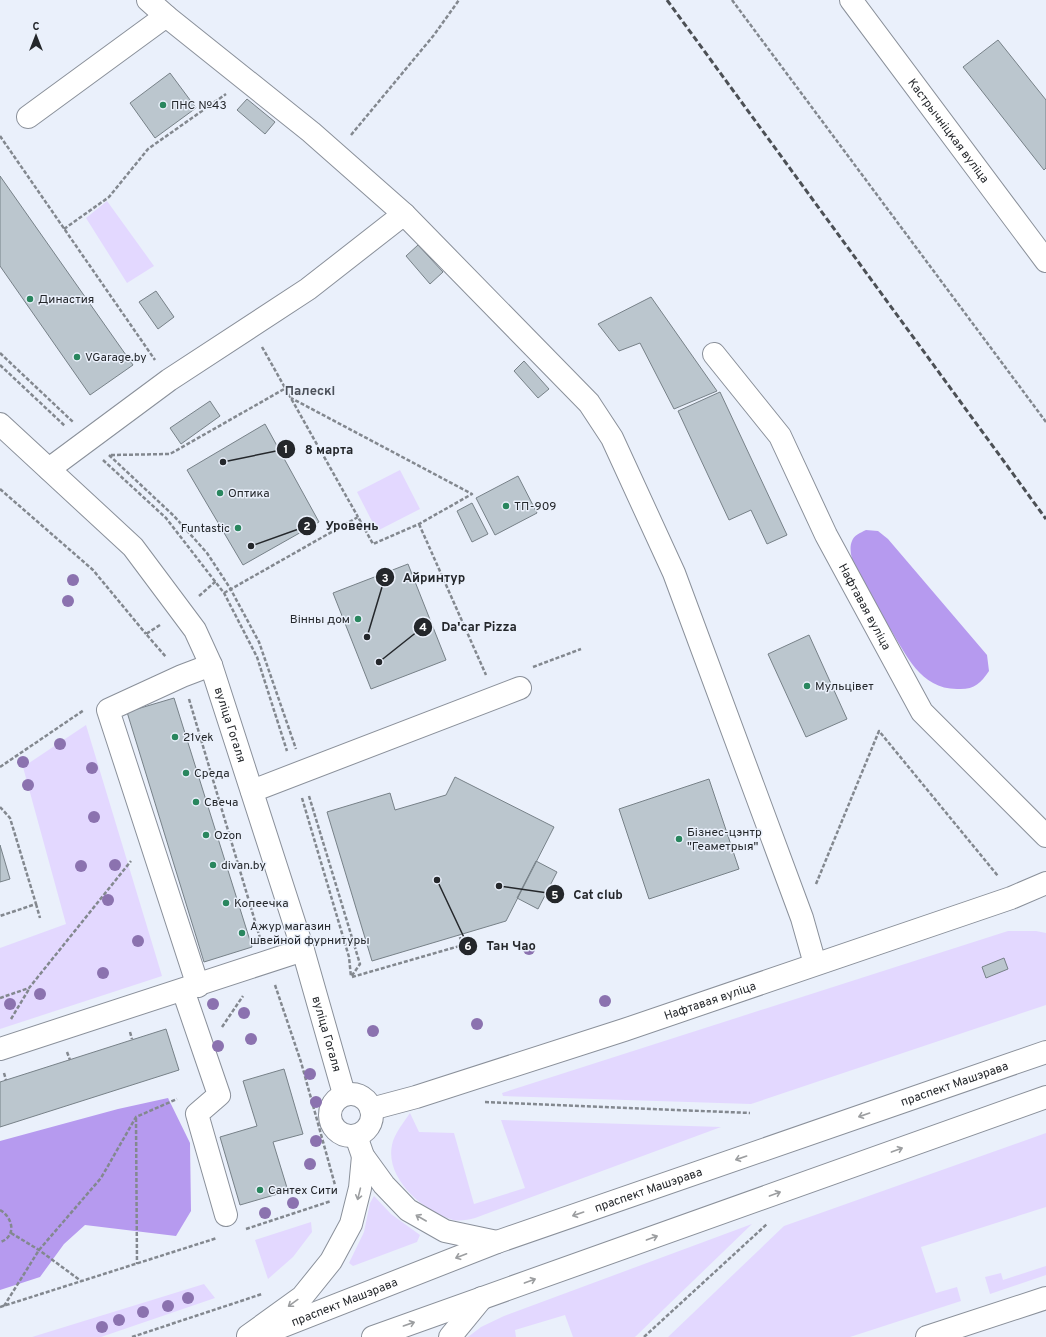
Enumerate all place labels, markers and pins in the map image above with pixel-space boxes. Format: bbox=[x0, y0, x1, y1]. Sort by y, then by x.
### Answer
place label: ПНС №43 bbox=[171, 98, 227, 114]
marker: ПНС №43 bbox=[158, 100, 168, 110]
place label: Династия bbox=[38, 292, 94, 308]
marker: Династия bbox=[25, 294, 35, 304]
place label: VGarage.by bbox=[85, 350, 147, 366]
marker: VGarage.by bbox=[72, 352, 82, 362]
callout: 8 марта bbox=[276, 437, 361, 462]
place label: Оптика bbox=[228, 486, 270, 502]
marker: Оптика bbox=[215, 488, 225, 498]
place label: ТП-909 bbox=[514, 499, 557, 515]
marker: ТП-909 bbox=[501, 501, 511, 511]
callout: Уровень bbox=[297, 513, 386, 538]
place label: Funtastic bbox=[181, 521, 230, 537]
marker: Funtastic bbox=[233, 523, 243, 533]
callout: Айринтур bbox=[375, 565, 473, 590]
place label: Вінны дом bbox=[290, 612, 350, 628]
marker: Вінны дом bbox=[353, 614, 363, 624]
callout: Da'car Pizza bbox=[413, 614, 525, 639]
place label: Мульцівет bbox=[815, 679, 874, 695]
marker: Мульцівет bbox=[802, 681, 812, 691]
place label: 21vek bbox=[183, 730, 214, 746]
marker: 21vek bbox=[170, 732, 180, 742]
place label: Среда bbox=[194, 766, 230, 782]
marker: Среда bbox=[181, 768, 191, 778]
place label: Свеча bbox=[204, 795, 238, 811]
marker: Свеча bbox=[191, 797, 201, 807]
place label: Бізнес-цэнтр "Геаметрыя" bbox=[687, 825, 762, 855]
place label: Ozon bbox=[214, 828, 242, 844]
marker: Ozon bbox=[201, 830, 211, 840]
marker: Бізнес-цэнтр "Геаметрыя" bbox=[674, 834, 684, 844]
place label: divan.by bbox=[221, 858, 266, 874]
marker: divan.by bbox=[208, 860, 218, 870]
callout: Cat club bbox=[545, 882, 631, 907]
place label: Копеечка bbox=[234, 896, 289, 912]
marker: Копеечка bbox=[221, 898, 231, 908]
place label: Ажур магазин швейной фурнитуры bbox=[250, 919, 370, 949]
marker: Ажур магазин швейной фурнитуры bbox=[237, 928, 247, 938]
callout: Тан Чао bbox=[458, 933, 544, 958]
place label: Сантех Сити bbox=[268, 1183, 338, 1199]
marker: Сантех Сити bbox=[255, 1185, 265, 1195]

